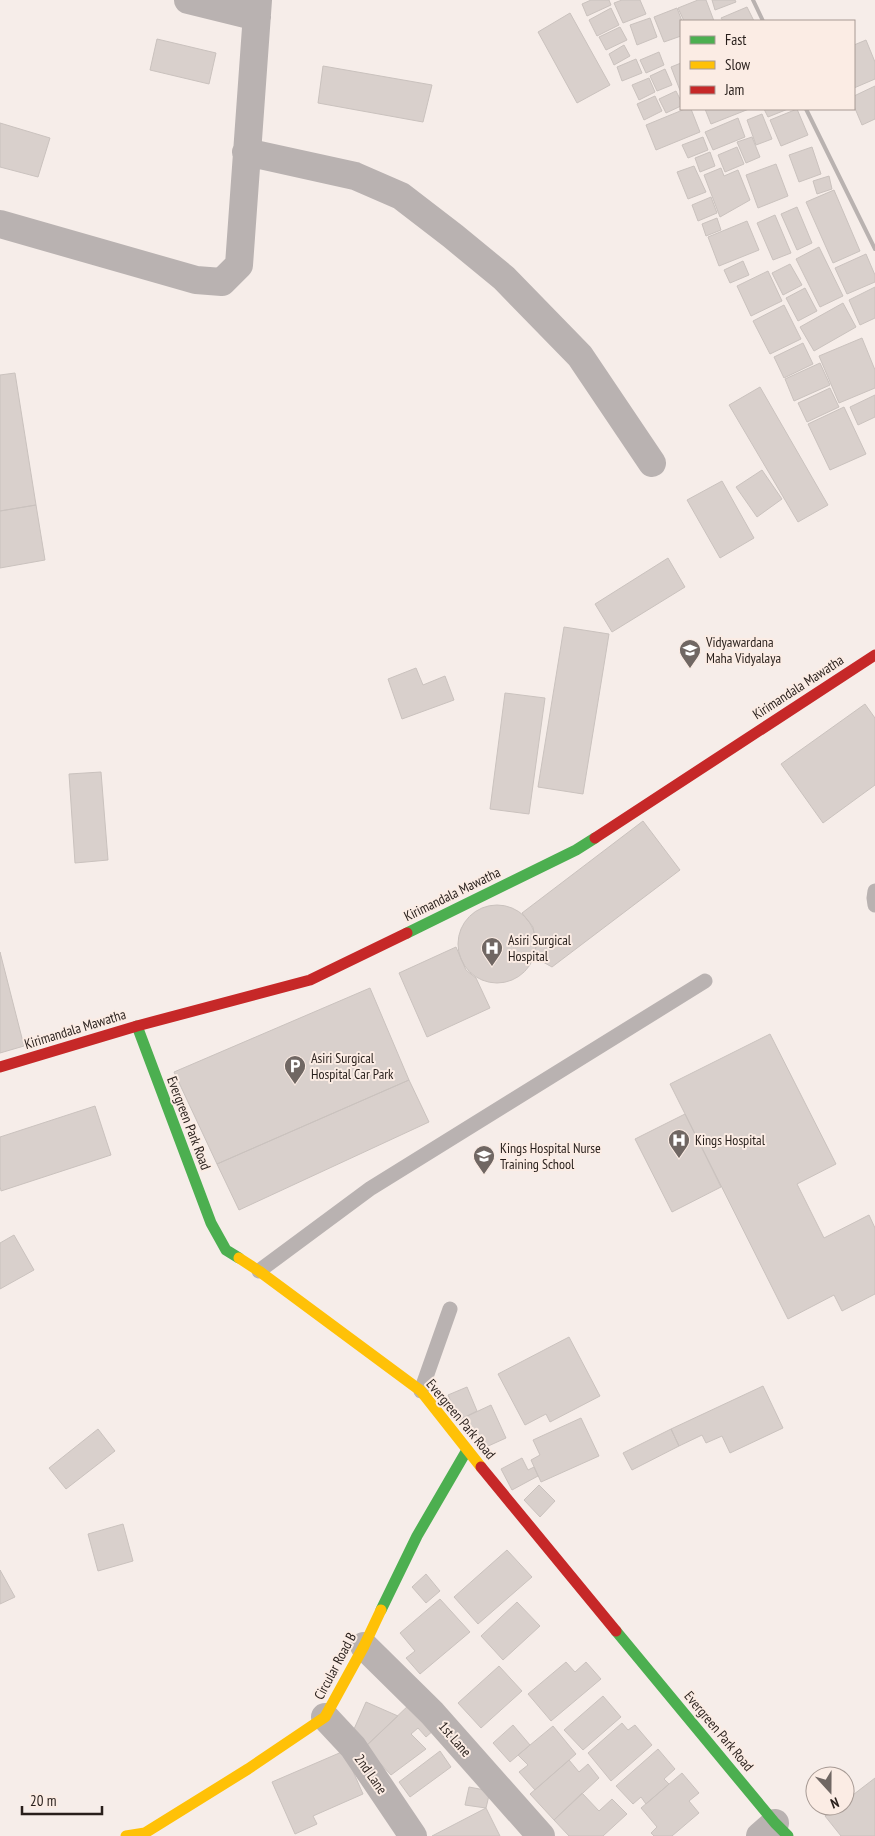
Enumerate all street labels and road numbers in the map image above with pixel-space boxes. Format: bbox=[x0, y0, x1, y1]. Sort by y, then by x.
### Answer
street label: Kirimandala Mawatha bbox=[749, 651, 847, 723]
street label: Kirimandala Mawatha bbox=[401, 863, 503, 925]
street label: Kirimandala Mawatha bbox=[22, 1005, 128, 1053]
street label: Evergreen Park Road bbox=[163, 1074, 215, 1172]
street label: Evergreen Park Road bbox=[422, 1375, 500, 1463]
street label: Circular Road B bbox=[310, 1629, 360, 1703]
street label: Evergreen Park Road bbox=[680, 1687, 758, 1775]
street label: 1st Lane bbox=[435, 1718, 475, 1761]
street label: 2nd Lane bbox=[351, 1751, 391, 1798]

